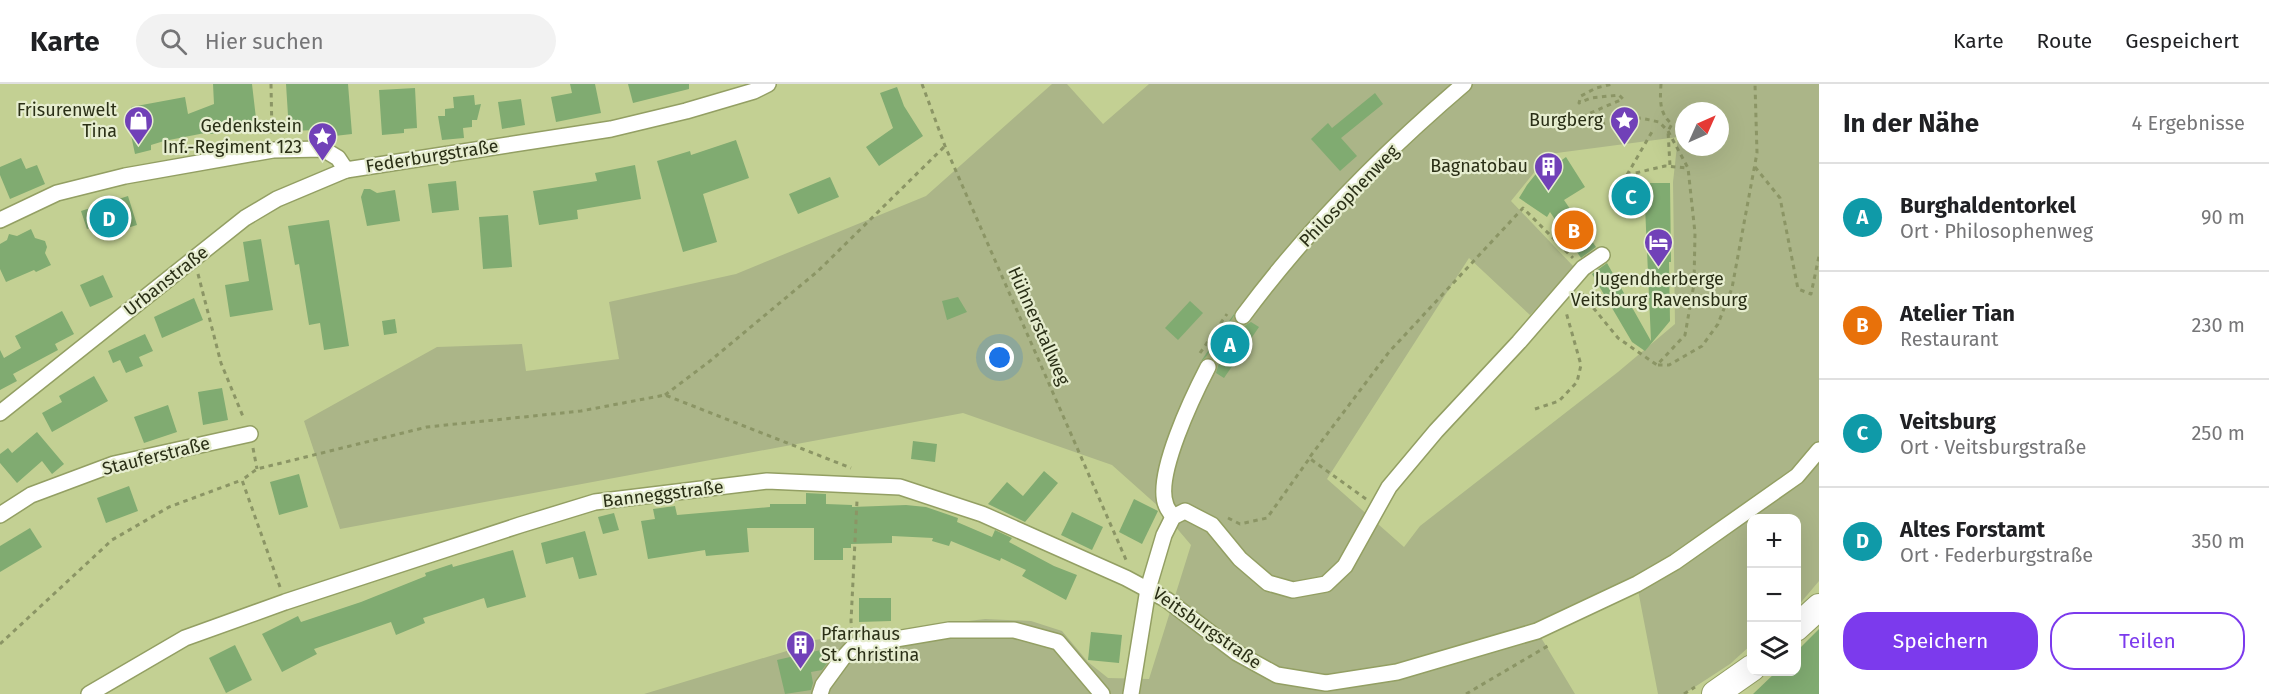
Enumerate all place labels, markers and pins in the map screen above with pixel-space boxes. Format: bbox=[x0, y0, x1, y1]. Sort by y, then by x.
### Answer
place label: Frisurenwelt Tina bbox=[17, 99, 117, 142]
shop icon: Frisurenwelt Tina bbox=[122, 104, 154, 146]
place icon: Burgberg bbox=[1608, 104, 1640, 146]
place label: Burgberg bbox=[1529, 109, 1604, 131]
place label: Gedenkstein Inf.-Regiment 123 bbox=[163, 115, 302, 158]
place icon: Gedenkstein Inf.-Regiment 123 bbox=[307, 120, 339, 162]
building icon: Bagnatobau bbox=[1533, 150, 1565, 192]
place label: Bagnatobau bbox=[1430, 155, 1528, 177]
pin: C bbox=[1612, 174, 1650, 218]
pin: D bbox=[90, 196, 128, 240]
pin: B bbox=[1554, 208, 1594, 252]
hotel icon: Jugendherberge Veitsburg Ravensburg bbox=[1643, 226, 1675, 268]
place label: Jugendherberge Veitsburg Ravensburg bbox=[1571, 268, 1748, 311]
pin: A bbox=[1210, 322, 1250, 366]
place label: Pfarrhaus St. Christina bbox=[821, 623, 919, 666]
building icon: Pfarrhaus St. Christina bbox=[784, 628, 816, 670]

